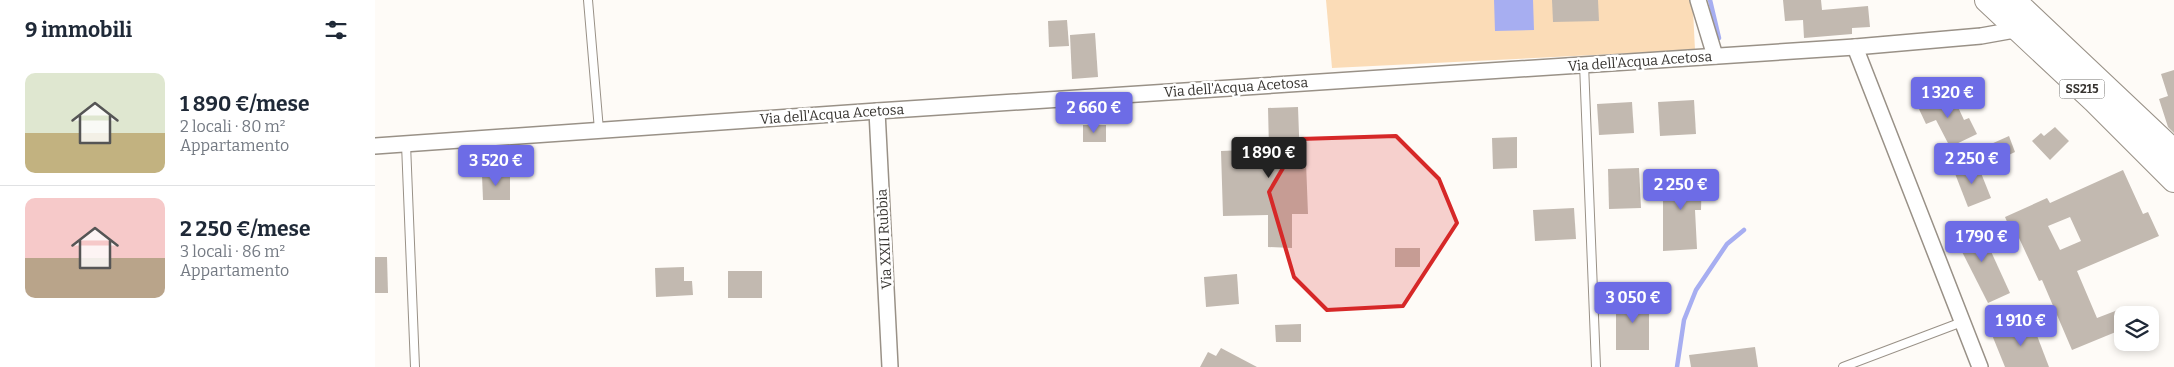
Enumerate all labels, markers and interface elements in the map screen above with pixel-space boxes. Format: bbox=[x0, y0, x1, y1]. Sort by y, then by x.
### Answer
icon: filters bbox=[322, 16, 350, 44]
text: 9 immobili bbox=[25, 17, 132, 43]
street label: Via dell'Acqua Acetosa bbox=[1567, 48, 1713, 75]
street label: Via dell'Acqua Acetosa bbox=[1163, 74, 1309, 101]
pin: 1 320 € bbox=[1902, 76, 1994, 119]
road number: SS215 bbox=[2059, 80, 2105, 98]
text: 1 320 € bbox=[1922, 83, 1974, 102]
text: 1 890 €/mese bbox=[180, 91, 309, 117]
pin: 2 660 € bbox=[1048, 92, 1140, 134]
icon: home bbox=[65, 93, 125, 153]
text: 2 660 € bbox=[1067, 98, 1121, 117]
street label: Via dell'Acqua Acetosa bbox=[759, 101, 905, 128]
text: 2 locali · 80 m² bbox=[180, 117, 286, 136]
text: Appartamento bbox=[180, 136, 289, 155]
pin: 1 890 € bbox=[1223, 136, 1315, 179]
pin: 2 250 € bbox=[1926, 142, 2018, 185]
text: 1 890 € bbox=[1242, 143, 1296, 162]
pin: 3 520 € bbox=[450, 144, 542, 187]
text: 2 250 € bbox=[1945, 149, 1999, 168]
text: 3 520 € bbox=[469, 151, 523, 170]
pin: 2 250 € bbox=[1635, 168, 1727, 211]
text: 2 250 € bbox=[1654, 175, 1708, 194]
street label: Via XXII Rubbia bbox=[873, 188, 896, 290]
text: 2 250 €/mese bbox=[180, 216, 310, 242]
icon: home bbox=[65, 218, 125, 278]
pin: 1 790 € bbox=[1936, 220, 2028, 263]
text: 1 790 € bbox=[1956, 227, 2008, 246]
text: 3 locali · 86 m² bbox=[180, 242, 285, 261]
text: Appartamento bbox=[180, 261, 289, 280]
pin: 3 050 € bbox=[1587, 282, 1679, 324]
text: 3 050 € bbox=[1605, 288, 1661, 307]
pin: 1 910 € bbox=[1975, 304, 2067, 347]
map controls bbox=[2114, 306, 2159, 351]
button: layers bbox=[2114, 306, 2159, 351]
text: 1 910 € bbox=[1996, 311, 2046, 330]

